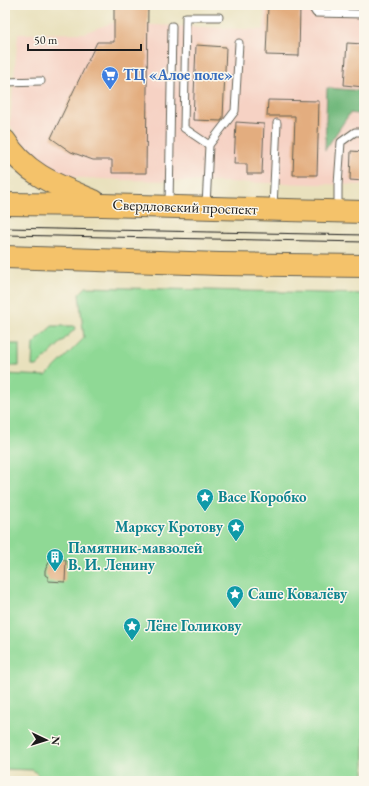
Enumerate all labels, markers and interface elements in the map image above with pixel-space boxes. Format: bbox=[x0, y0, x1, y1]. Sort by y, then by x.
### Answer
scale bar bbox=[28, 26, 141, 52]
text: 50 m bbox=[34, 32, 58, 48]
supermarket icon: ТЦ «Алое поле» bbox=[100, 65, 120, 90]
place label: ТЦ «Алое поле» bbox=[123, 65, 233, 84]
street label: Свердловский проспект bbox=[112, 194, 258, 219]
place icon: Васе Коробко bbox=[195, 487, 215, 512]
place label: Васе Коробко bbox=[218, 487, 307, 506]
place label: Марксу Кротову bbox=[115, 517, 224, 536]
place icon: Марксу Кротову bbox=[226, 517, 246, 542]
place label: Памятник-мавзолей В. И. Ленину bbox=[68, 538, 203, 574]
building icon: Памятник-мавзолей В. И. Ленину bbox=[45, 547, 65, 572]
place icon: Саше Ковалёву bbox=[225, 584, 245, 609]
place label: Саше Ковалёву bbox=[248, 584, 348, 603]
place icon: Лёне Голикову bbox=[122, 616, 142, 641]
place label: Лёне Голикову bbox=[145, 616, 242, 635]
north arrow bbox=[26, 720, 66, 760]
text: N bbox=[49, 736, 63, 746]

